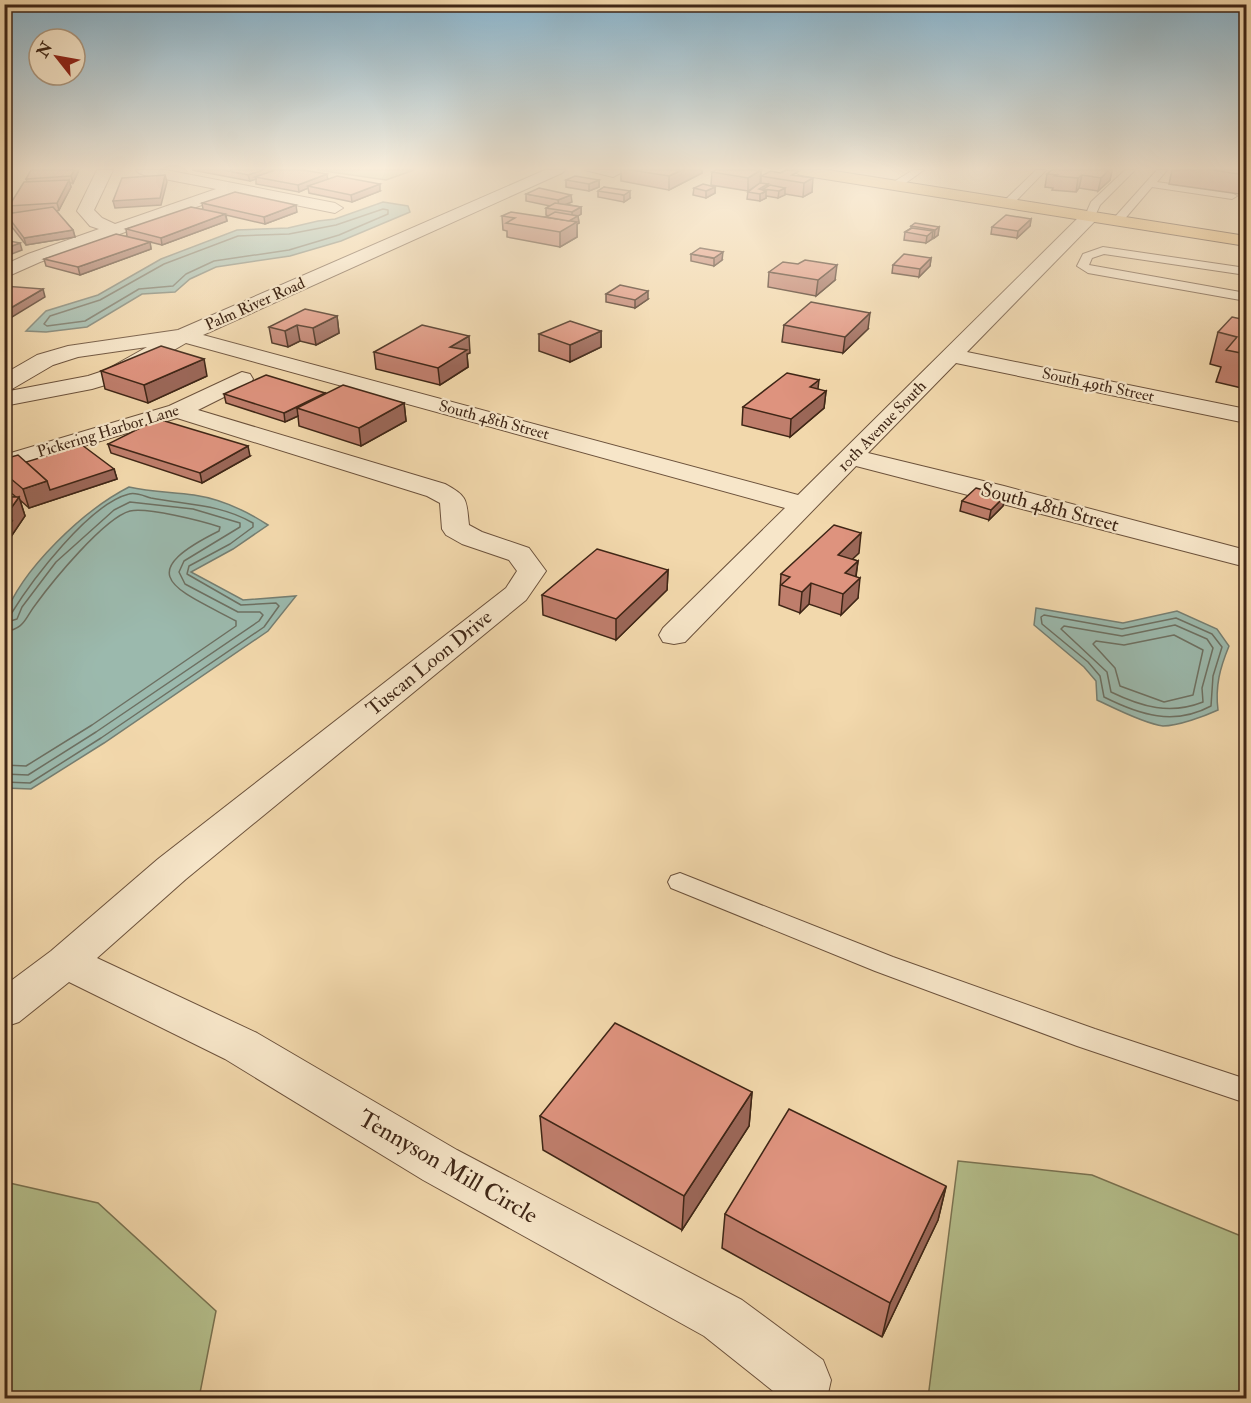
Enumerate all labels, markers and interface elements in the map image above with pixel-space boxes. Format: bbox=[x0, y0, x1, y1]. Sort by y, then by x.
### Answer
north arrow bbox=[27, 27, 87, 87]
text: N bbox=[32, 38, 58, 62]
street label: Palm River Road bbox=[202, 273, 308, 335]
street label: South 49th Street bbox=[1040, 363, 1156, 407]
street label: 10th Avenue South bbox=[834, 376, 931, 476]
street label: South 48th Street bbox=[437, 396, 551, 444]
street label: Pickering Harbor Lane bbox=[35, 400, 182, 462]
street label: South 48th Street bbox=[978, 477, 1122, 538]
street label: Tuscan Loon Drive bbox=[361, 605, 497, 721]
street label: Tennyson Mill Circle bbox=[353, 1103, 543, 1231]

